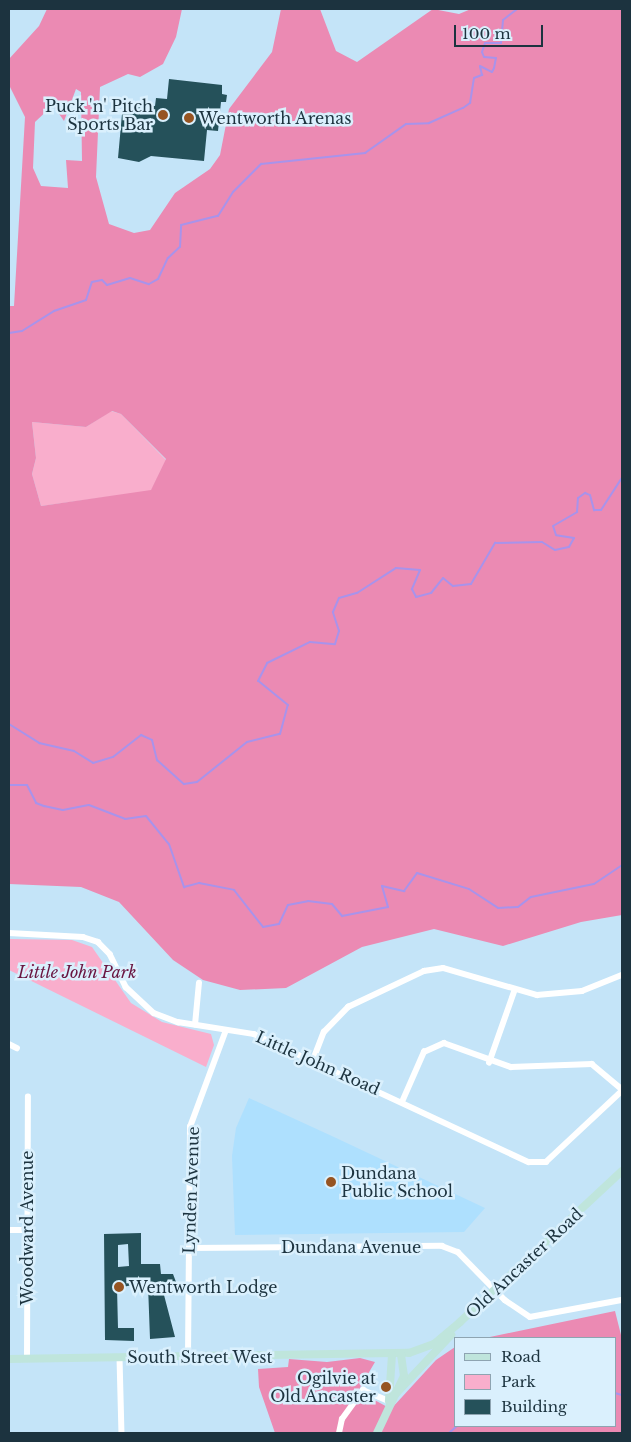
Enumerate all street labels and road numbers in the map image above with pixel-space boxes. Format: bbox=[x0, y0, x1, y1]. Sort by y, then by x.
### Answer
street label: Little John Road bbox=[253, 1027, 383, 1099]
street label: Lynden Avenue bbox=[179, 1126, 203, 1254]
street label: Woodward Avenue bbox=[17, 1150, 37, 1306]
street label: Old Ancaster Road bbox=[461, 1204, 587, 1322]
street label: Dundana Avenue bbox=[281, 1237, 421, 1257]
street label: South Street West bbox=[127, 1347, 273, 1367]

